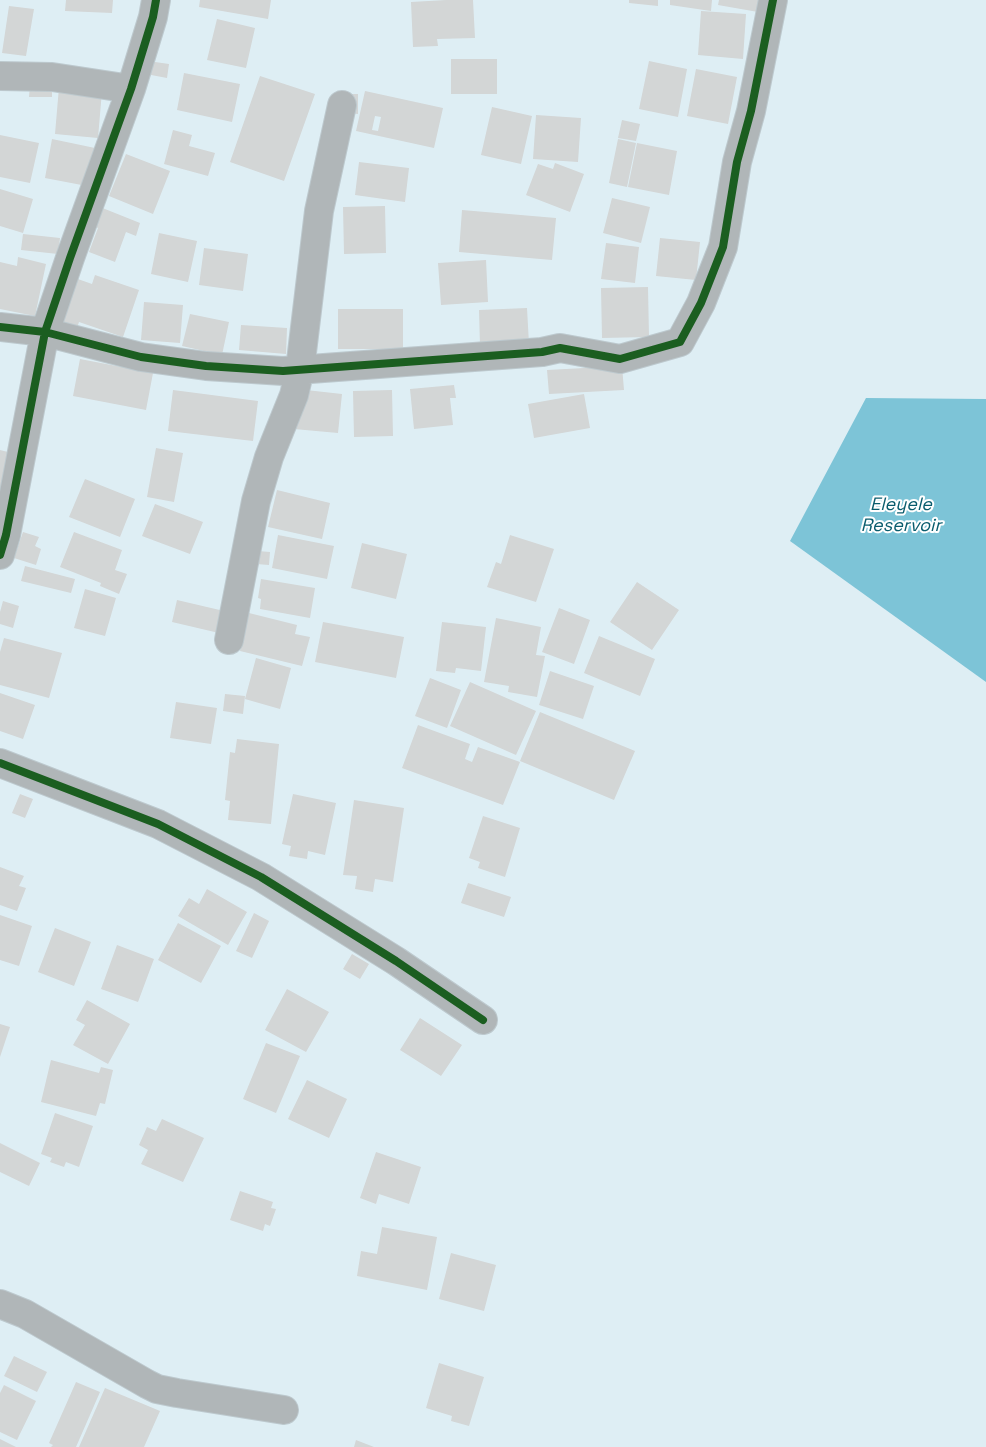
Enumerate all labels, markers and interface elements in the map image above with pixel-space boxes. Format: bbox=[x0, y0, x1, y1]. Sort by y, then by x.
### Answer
water label: Eleyele Reservoir bbox=[861, 494, 941, 536]

